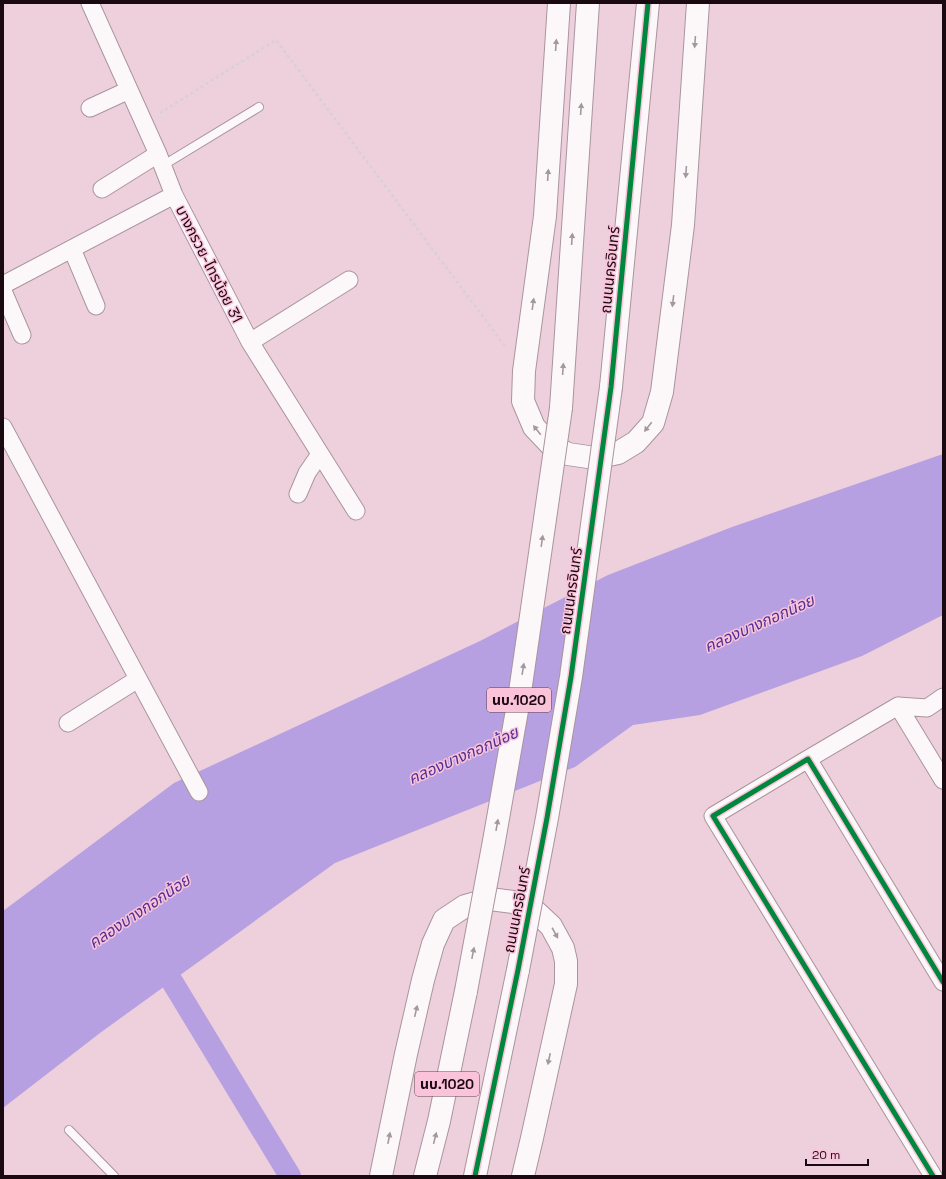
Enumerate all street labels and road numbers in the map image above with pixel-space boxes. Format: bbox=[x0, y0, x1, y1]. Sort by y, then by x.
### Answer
street label: บางกรวย-ไทรน้อย 31 bbox=[172, 202, 247, 326]
street label: ถนนนครอินทร์ bbox=[595, 225, 624, 314]
street label: ถนนนครอินทร์ bbox=[555, 546, 586, 636]
road number: นบ.1020 bbox=[487, 688, 551, 712]
street label: ถนนนครอินทร์ bbox=[499, 864, 534, 955]
road number: นบ.1020 bbox=[415, 1072, 479, 1096]

